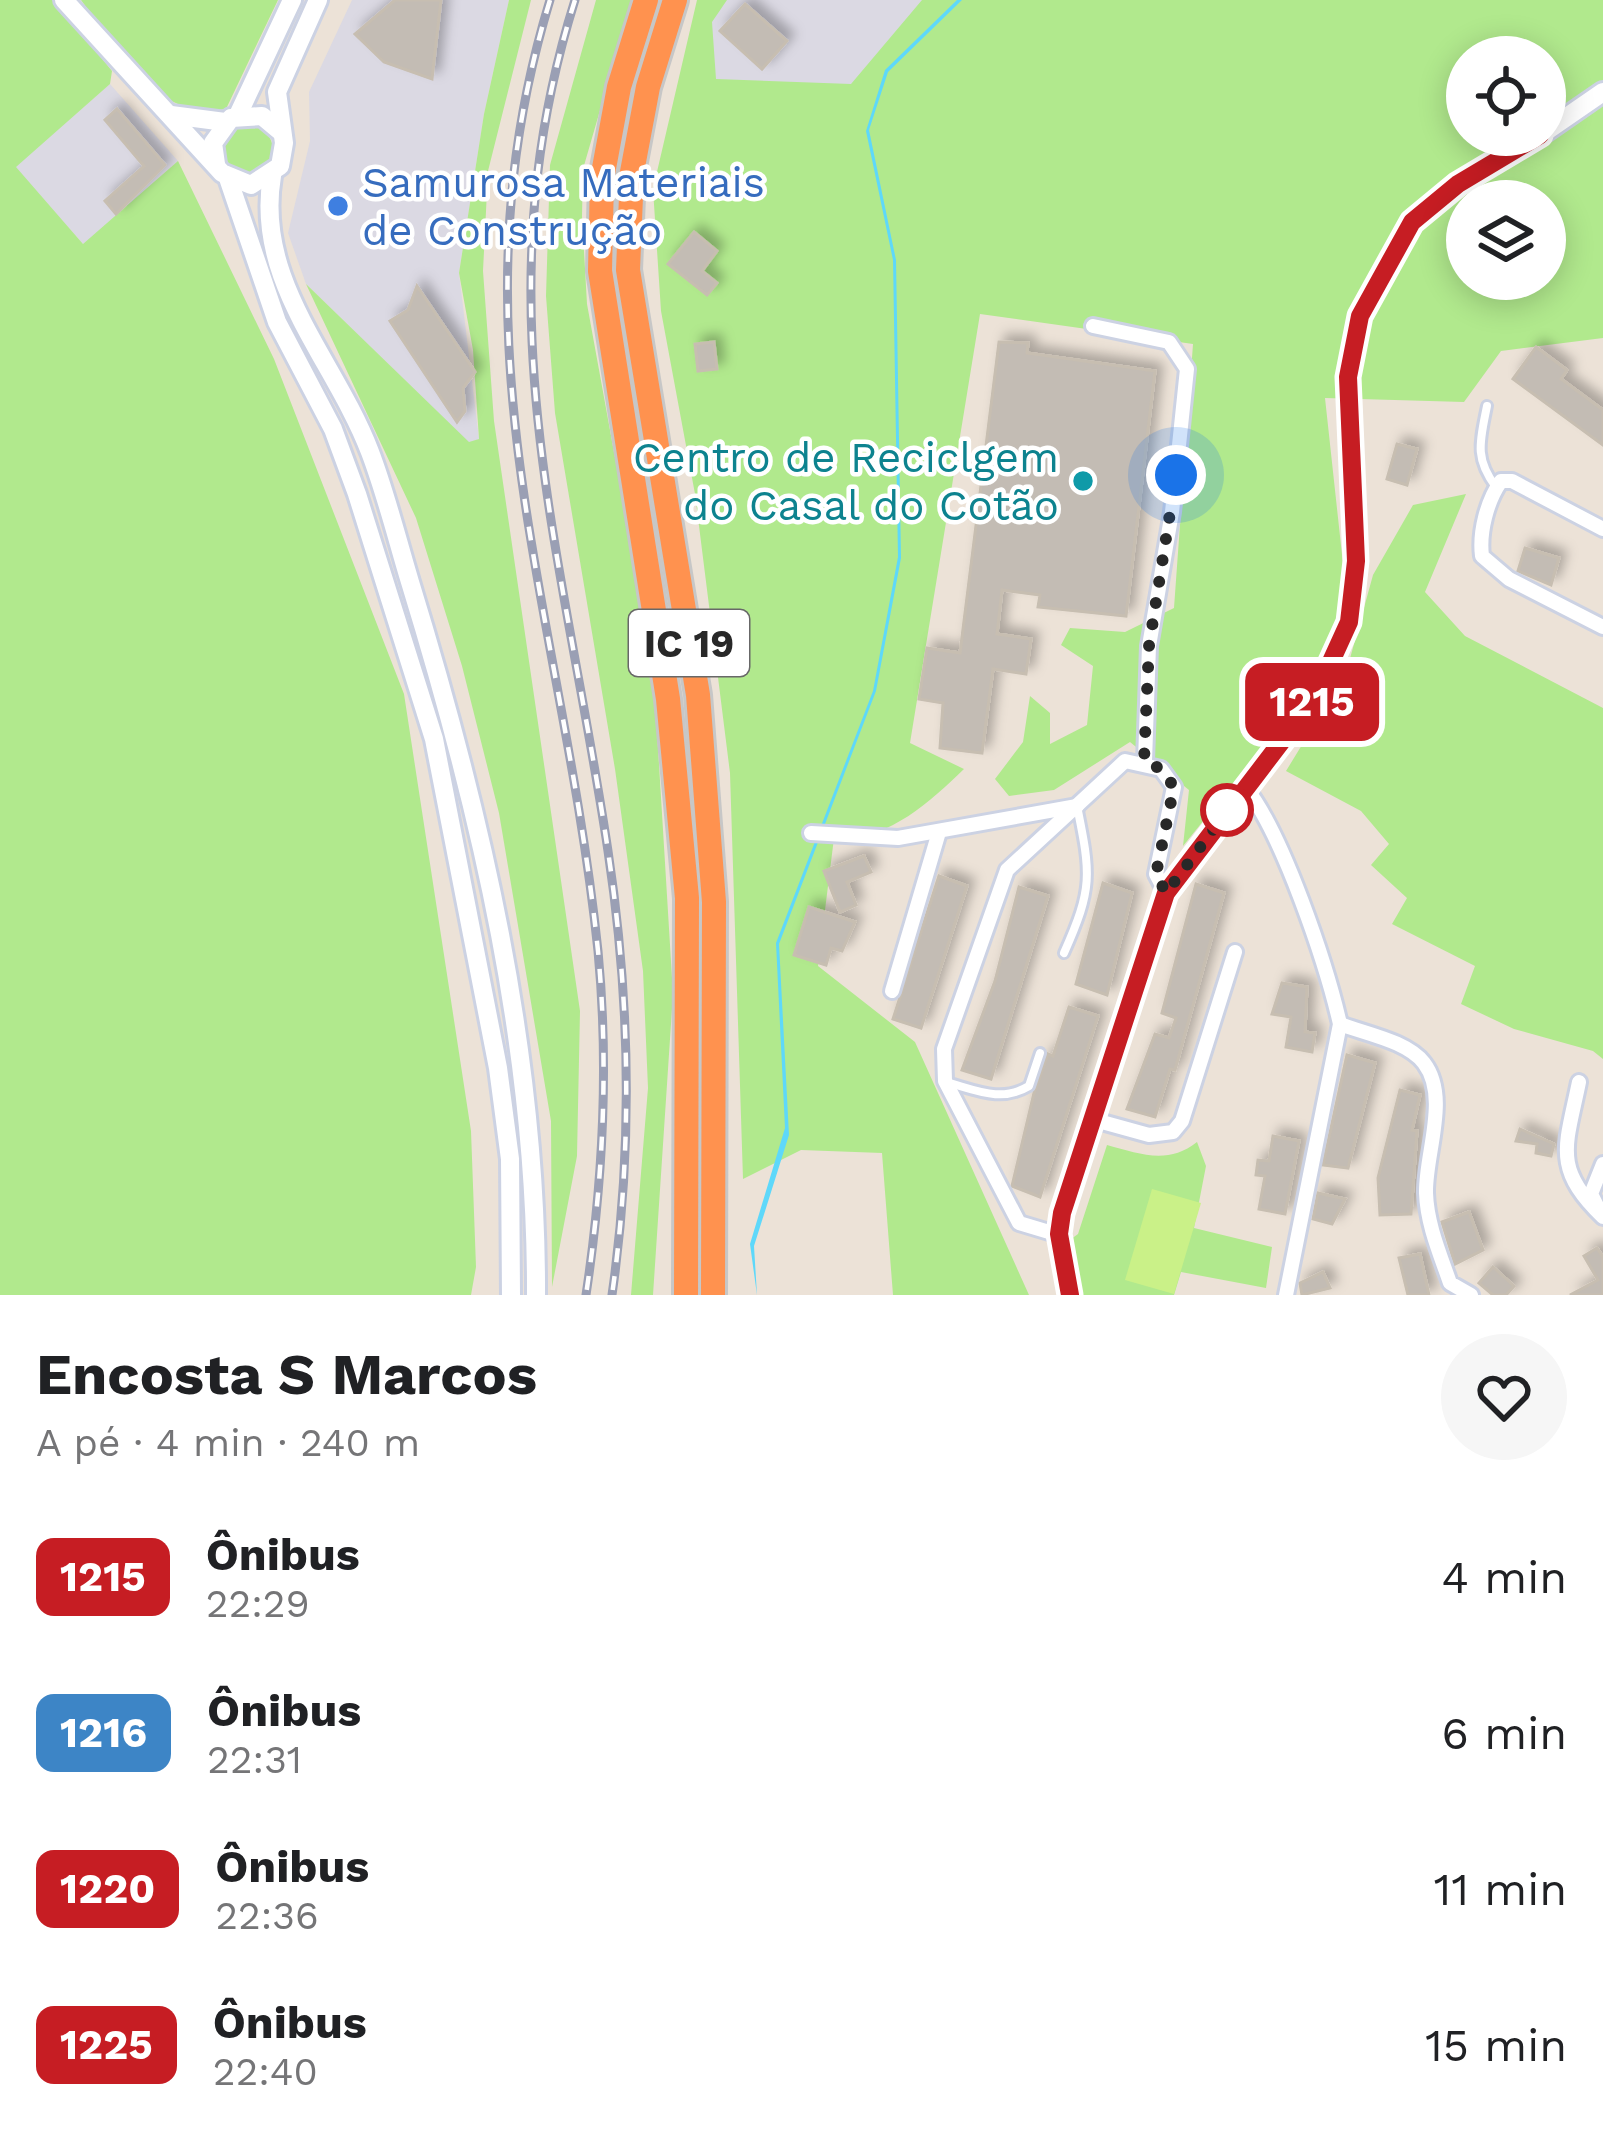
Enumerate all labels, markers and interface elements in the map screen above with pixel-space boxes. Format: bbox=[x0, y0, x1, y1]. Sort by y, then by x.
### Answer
map controls bbox=[1446, 36, 1566, 300]
button: locate bbox=[1446, 36, 1566, 156]
place label: Samurosa Materiais de Construção bbox=[362, 158, 765, 255]
button: layers bbox=[1446, 180, 1566, 300]
marker: Samurosa Materiais de Construção bbox=[325, 193, 351, 219]
place label: Centro de Reciclgem do Casal do Cotão bbox=[633, 433, 1059, 530]
your location bbox=[1146, 445, 1206, 505]
marker: Centro de Reciclgem do Casal do Cotão bbox=[1070, 468, 1096, 494]
road number: IC 19 bbox=[629, 610, 749, 676]
line badge: 1215 bbox=[1228, 663, 1396, 741]
text: 1215 bbox=[1269, 677, 1355, 726]
unlabelled marker bbox=[1202, 785, 1252, 835]
button: heart bbox=[1441, 1334, 1567, 1460]
text: Encosta S Marcos bbox=[36, 1341, 537, 1408]
text: A pé · 4 min · 240 m bbox=[36, 1420, 420, 1465]
text: Ônibus bbox=[206, 1528, 360, 1581]
text: 4 min bbox=[1441, 1551, 1567, 1604]
text: 1215 bbox=[60, 1552, 146, 1601]
text: 22:29 bbox=[206, 1581, 310, 1626]
text: Ônibus bbox=[207, 1684, 361, 1737]
text: 6 min bbox=[1442, 1707, 1567, 1760]
text: 1216 bbox=[60, 1708, 147, 1757]
text: 22:31 bbox=[207, 1737, 302, 1782]
text: Ônibus bbox=[215, 1840, 369, 1893]
text: 11 min bbox=[1434, 1863, 1567, 1916]
text: 1220 bbox=[60, 1864, 155, 1913]
text: 22:36 bbox=[215, 1893, 319, 1938]
text: Ônibus bbox=[213, 1996, 367, 2049]
text: 15 min bbox=[1425, 2019, 1567, 2072]
text: 1225 bbox=[60, 2020, 153, 2069]
text: 22:40 bbox=[213, 2049, 318, 2094]

